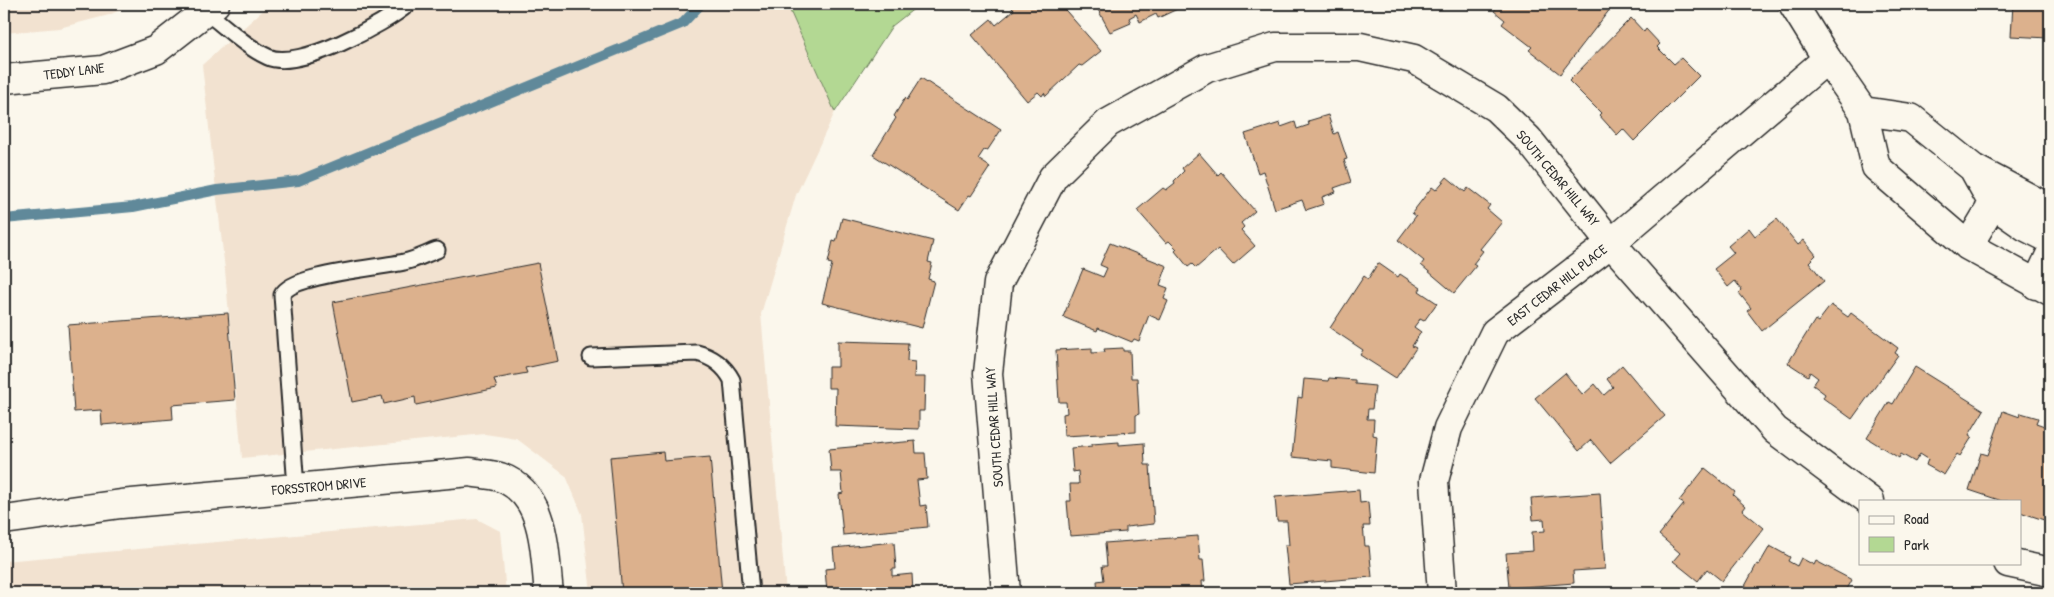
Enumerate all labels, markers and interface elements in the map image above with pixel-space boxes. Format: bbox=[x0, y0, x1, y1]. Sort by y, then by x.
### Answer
street label: TEDDY LANE bbox=[42, 57, 105, 84]
street label: SOUTH CEDAR HILL WAY bbox=[1512, 126, 1605, 230]
street label: EAST CEDAR HILL PLACE bbox=[1503, 239, 1611, 330]
street label: SOUTH CEDAR HILL WAY bbox=[980, 366, 1007, 488]
street label: FORSSTROM DRIVE bbox=[270, 472, 367, 499]
legend bbox=[1859, 500, 2022, 564]
text: Road bbox=[1904, 508, 1929, 529]
text: Park bbox=[1904, 534, 1929, 555]

